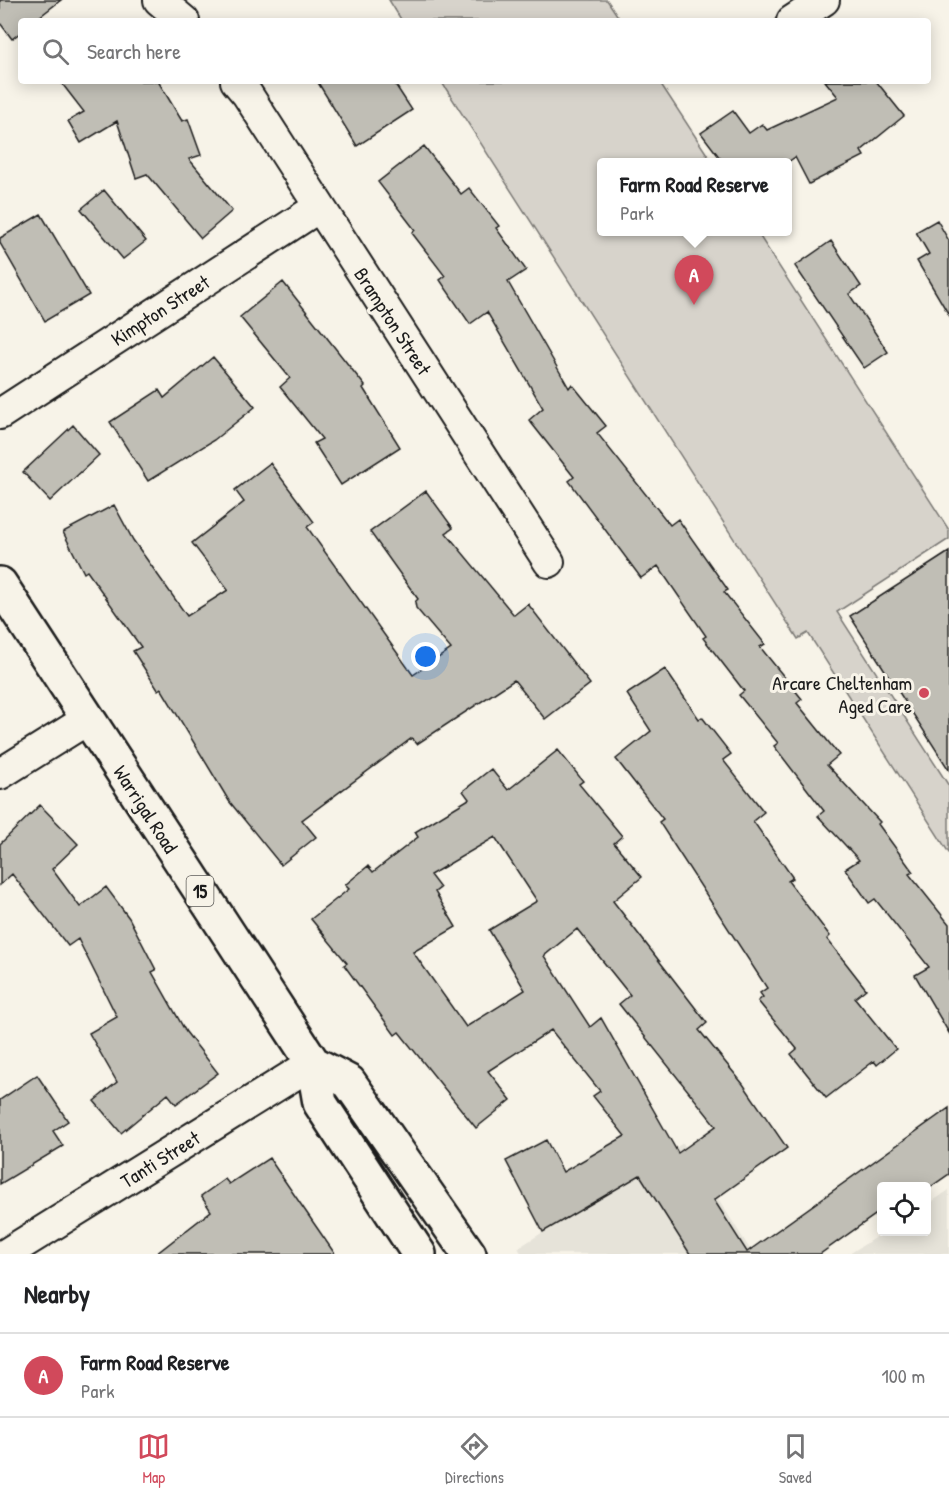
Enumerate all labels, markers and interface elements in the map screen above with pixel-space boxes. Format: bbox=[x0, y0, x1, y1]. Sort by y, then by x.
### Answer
search box bbox=[18, 18, 931, 84]
icon: search bbox=[39, 35, 72, 68]
text: Search here bbox=[87, 36, 181, 66]
popup bbox=[597, 158, 792, 236]
text: Farm Road Reserve bbox=[620, 169, 769, 199]
text: Park bbox=[620, 199, 654, 226]
pin: A bbox=[674, 256, 714, 305]
street label: Brampton Street bbox=[348, 262, 438, 381]
street label: Kimpton Street bbox=[106, 268, 215, 352]
your location bbox=[411, 642, 440, 671]
place label: Arcare Cheltenham Aged Care bbox=[772, 669, 912, 719]
marker: Arcare Cheltenham Aged Care bbox=[917, 686, 931, 700]
street label: Warrigal Road bbox=[108, 760, 185, 858]
road number: 15 bbox=[186, 876, 214, 906]
street label: Tanti Street bbox=[115, 1123, 206, 1194]
map controls bbox=[877, 1182, 931, 1236]
button: locate bbox=[877, 1182, 931, 1236]
text: Nearby bbox=[24, 1276, 90, 1311]
text: Farm Road Reserve bbox=[81, 1347, 229, 1377]
text: A bbox=[39, 1362, 48, 1389]
text: 100 m bbox=[882, 1362, 925, 1389]
text: Park bbox=[81, 1377, 114, 1404]
tab: Map bbox=[137, 1430, 170, 1488]
tab: Directions bbox=[445, 1430, 504, 1488]
tab: Saved bbox=[779, 1430, 812, 1488]

